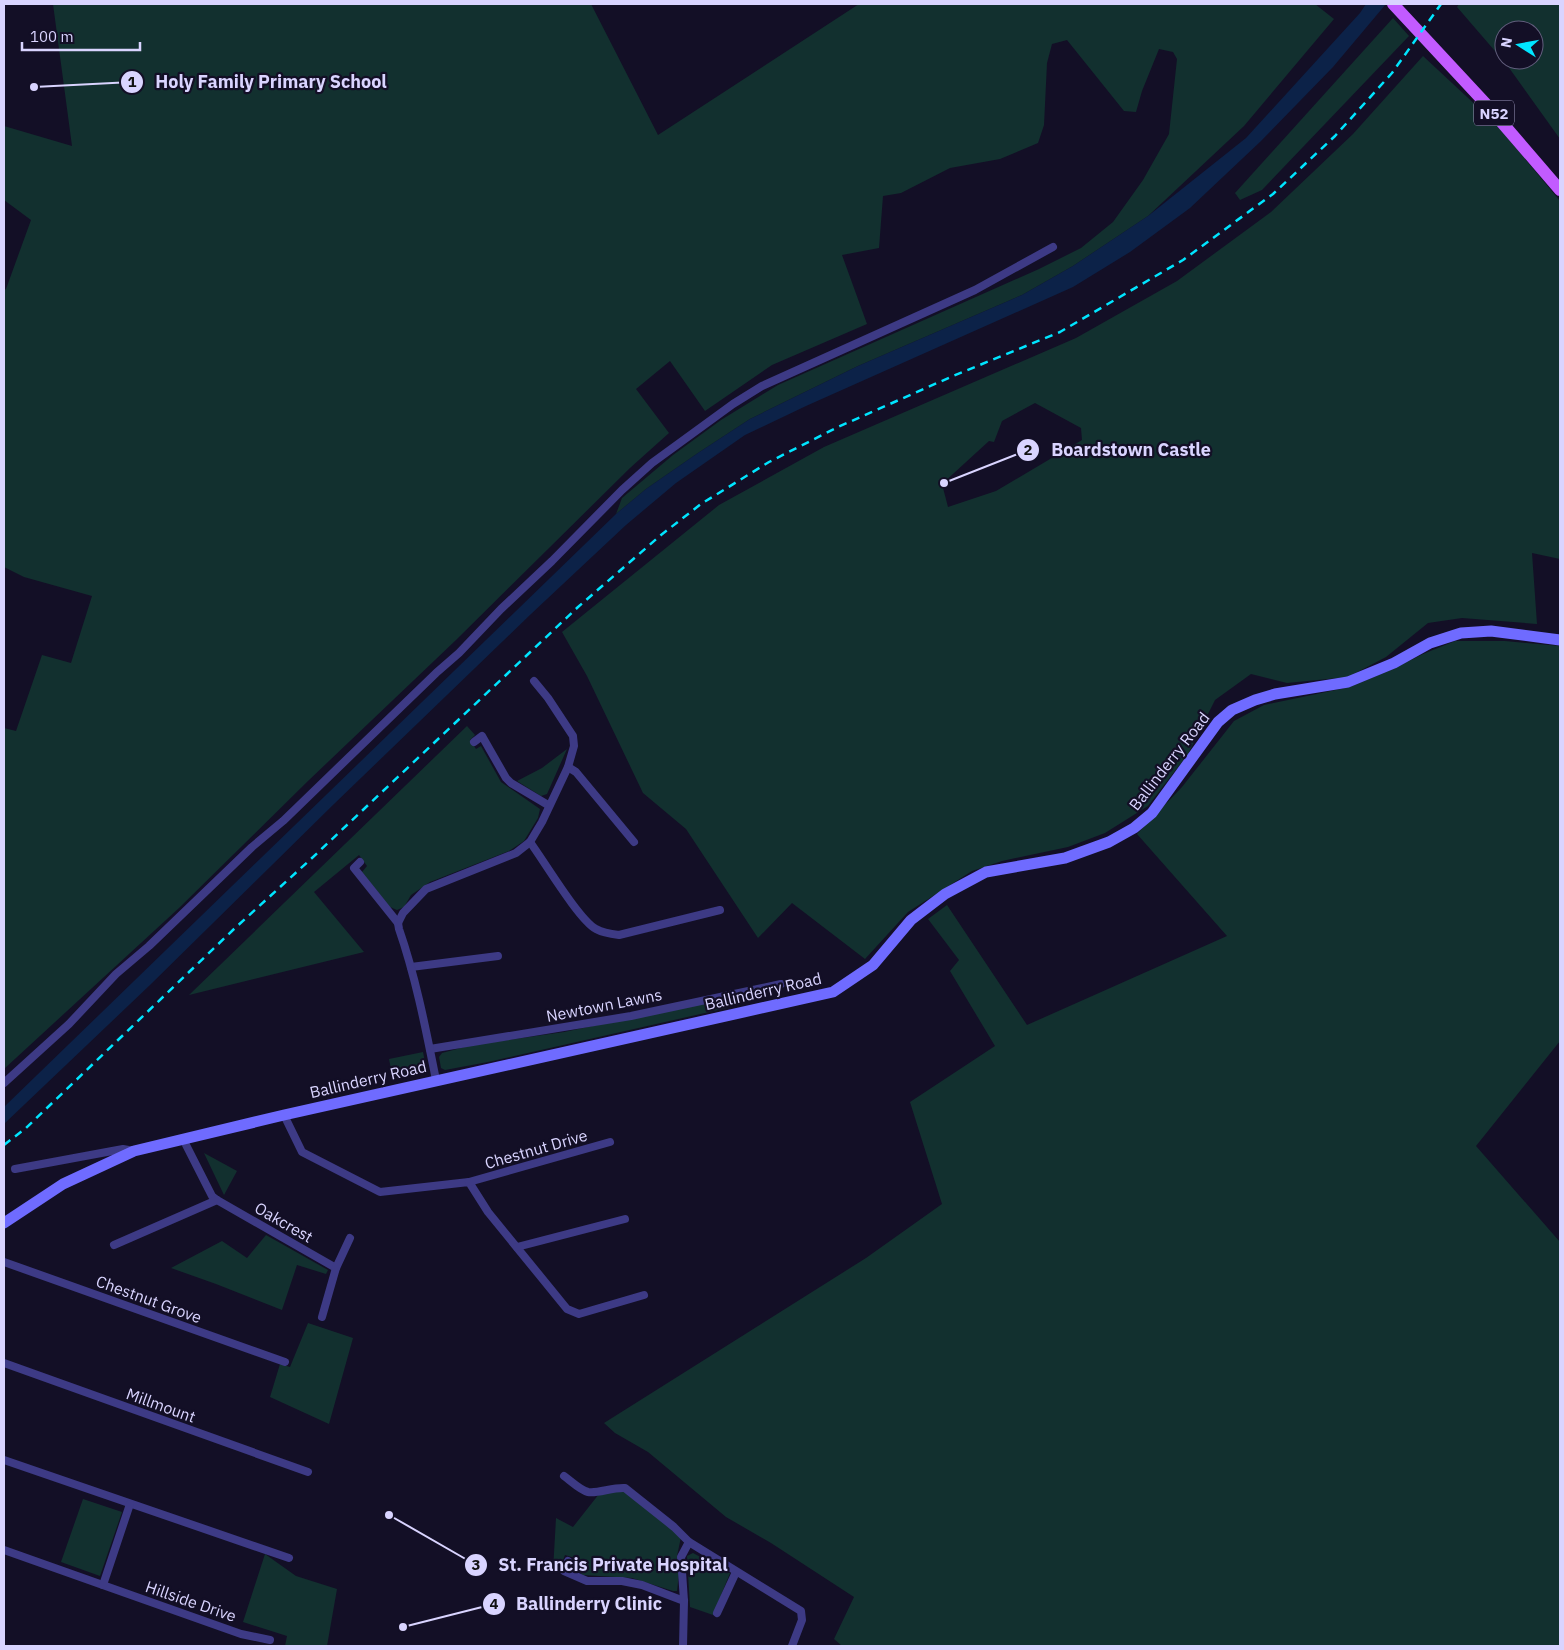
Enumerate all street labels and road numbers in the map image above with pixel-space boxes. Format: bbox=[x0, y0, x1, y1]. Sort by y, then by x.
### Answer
road number: N52 bbox=[1474, 100, 1514, 126]
street label: Ballinderry Road bbox=[1124, 708, 1214, 814]
street label: Ballinderry Road bbox=[703, 968, 823, 1014]
street label: Newtown Lawns bbox=[544, 984, 664, 1026]
street label: Ballinderry Road bbox=[308, 1056, 428, 1102]
street label: Chestnut Drive bbox=[482, 1125, 590, 1173]
street label: Oakcrest bbox=[251, 1197, 317, 1247]
street label: Chestnut Grove bbox=[93, 1271, 205, 1327]
street label: Millmount bbox=[124, 1383, 198, 1427]
street label: Hillside Drive bbox=[143, 1576, 239, 1626]

